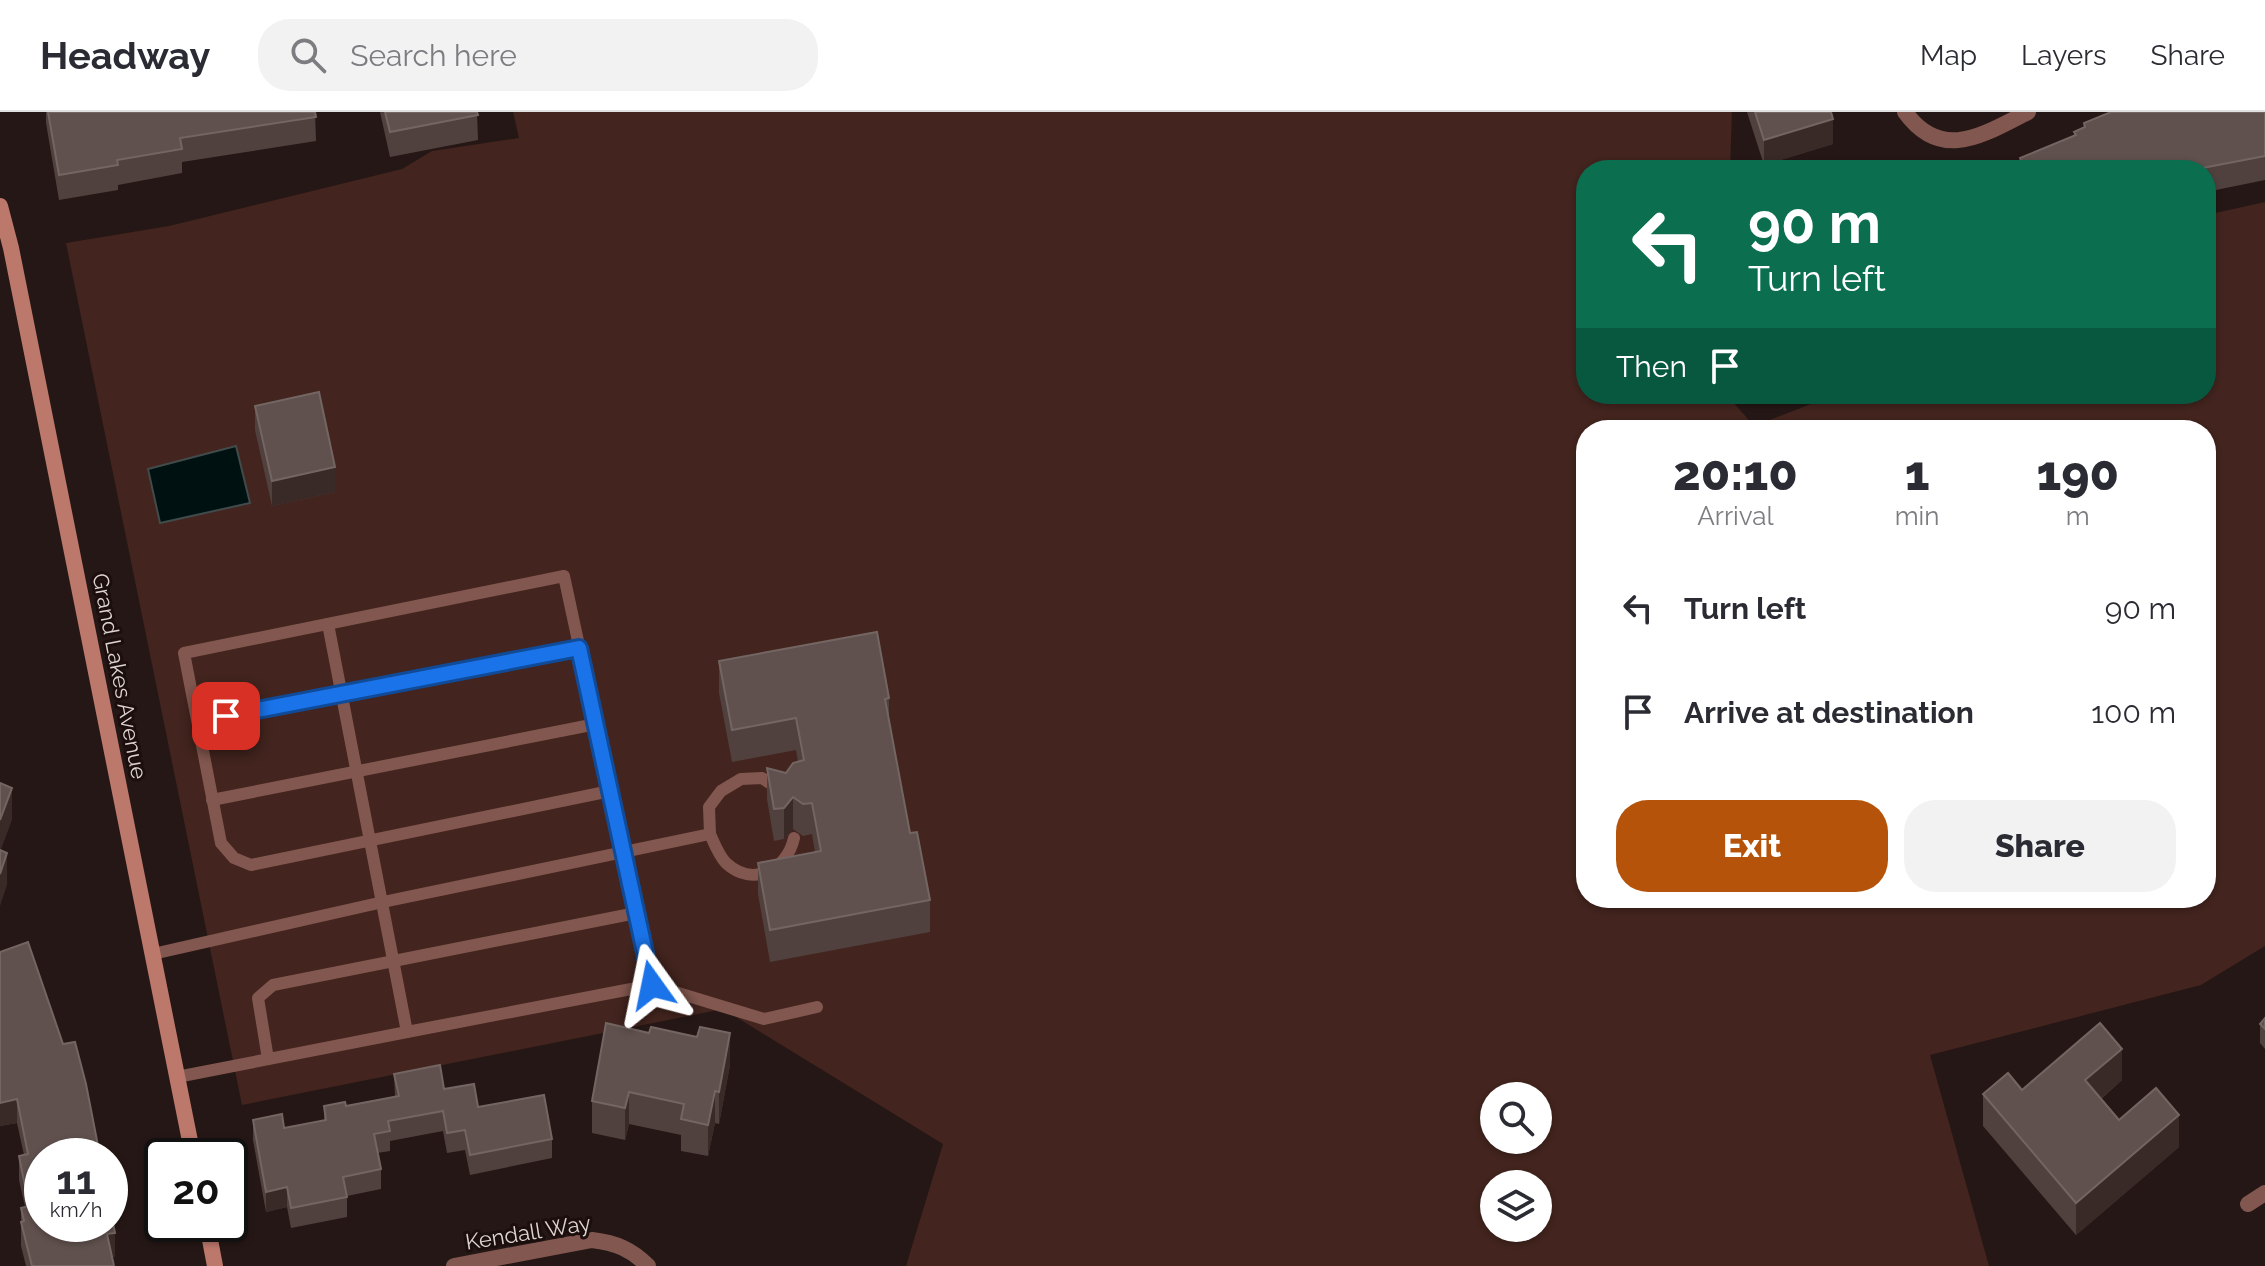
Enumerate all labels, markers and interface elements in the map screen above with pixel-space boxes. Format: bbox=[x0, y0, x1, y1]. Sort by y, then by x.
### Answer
search box bbox=[258, 19, 818, 91]
text: Headway bbox=[40, 33, 210, 78]
icon: search bbox=[286, 33, 330, 77]
text: Search here bbox=[350, 38, 517, 73]
text: Map bbox=[1920, 39, 1977, 72]
text: Layers bbox=[2021, 39, 2107, 72]
text: Share bbox=[2151, 39, 2225, 72]
text: 90 m bbox=[1748, 190, 1881, 256]
icon: left bbox=[1616, 192, 1720, 296]
text: Turn left bbox=[1748, 257, 1886, 299]
icon: arrive bbox=[1703, 344, 1747, 388]
text: Then bbox=[1616, 349, 1687, 384]
text: 20:10 bbox=[1673, 445, 1798, 501]
text: 1 bbox=[1905, 445, 1930, 501]
text: 190 bbox=[2036, 445, 2119, 501]
text: Arrival bbox=[1697, 501, 1773, 531]
text: min bbox=[1895, 501, 1939, 531]
text: m bbox=[2066, 501, 2090, 531]
street label: Grand Lakes Avenue bbox=[87, 571, 153, 781]
icon: left bbox=[1616, 586, 1660, 630]
text: Turn left bbox=[1684, 591, 1806, 626]
text: 90 m bbox=[2105, 591, 2176, 626]
pin bbox=[192, 682, 260, 750]
icon: arrive bbox=[1616, 690, 1660, 734]
icon: arrive bbox=[204, 694, 248, 738]
text: Arrive at destination bbox=[1684, 695, 1974, 730]
text: 100 m bbox=[2091, 695, 2176, 730]
button: Exit bbox=[1616, 800, 1888, 892]
button: Share bbox=[1904, 800, 2176, 892]
position arrow bbox=[610, 943, 694, 1027]
map controls bbox=[1480, 1082, 1552, 1242]
button: search bbox=[1480, 1082, 1552, 1154]
speed limit sign: 20 bbox=[144, 1138, 248, 1242]
text: 11 bbox=[56, 1156, 96, 1203]
button: layers bbox=[1480, 1170, 1552, 1242]
text: km/h bbox=[50, 1198, 102, 1222]
street label: Kendall Way bbox=[464, 1209, 593, 1255]

